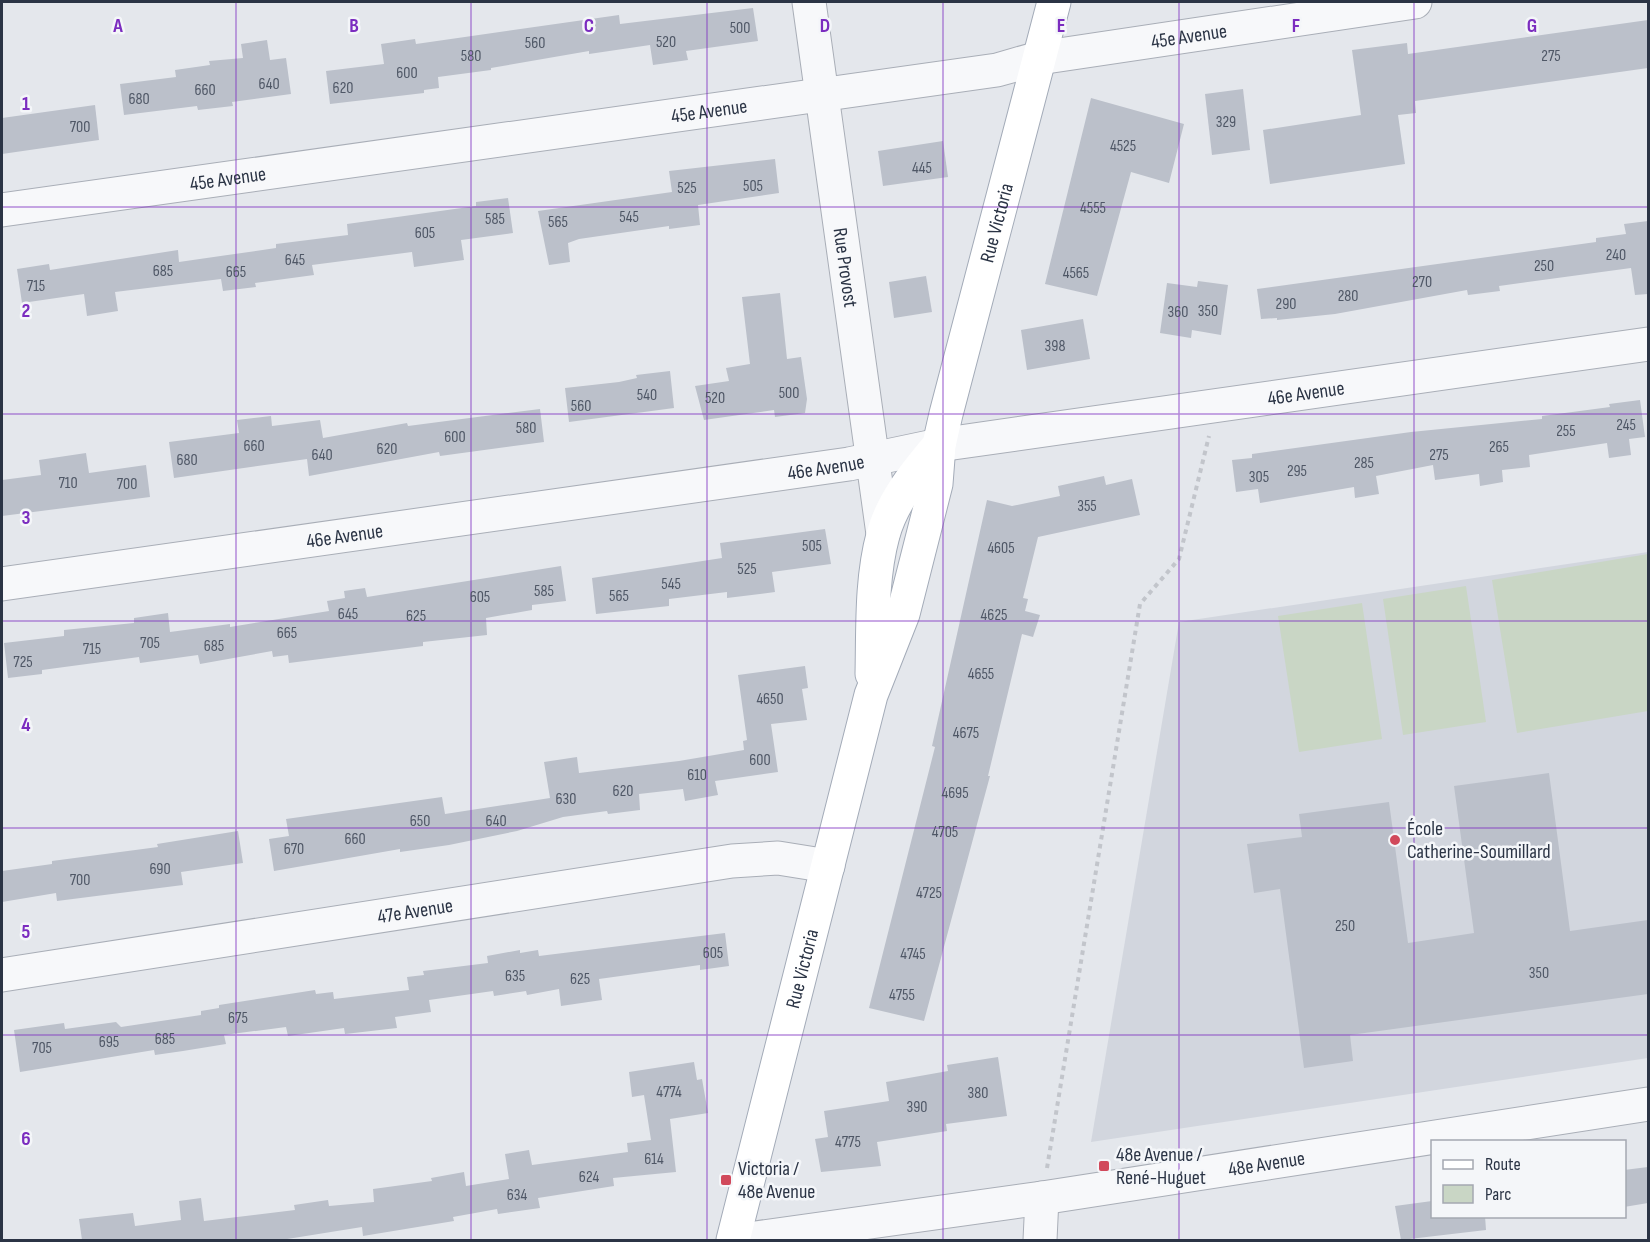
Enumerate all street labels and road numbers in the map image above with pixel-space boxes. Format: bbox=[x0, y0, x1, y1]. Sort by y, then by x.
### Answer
street label: 45e Avenue bbox=[1149, 19, 1229, 54]
street label: 45e Avenue bbox=[670, 94, 749, 129]
street label: 45e Avenue bbox=[188, 162, 268, 196]
street label: Rue Victoria bbox=[975, 181, 1019, 265]
street label: Rue Provost bbox=[828, 226, 862, 309]
street label: 46e Avenue bbox=[1266, 376, 1346, 411]
street label: 46e Avenue bbox=[786, 450, 867, 486]
street label: 46e Avenue bbox=[305, 519, 385, 554]
street label: 47e Avenue bbox=[376, 894, 455, 929]
street label: Rue Victoria bbox=[781, 927, 824, 1011]
street label: 48e Avenue bbox=[1226, 1146, 1307, 1182]

